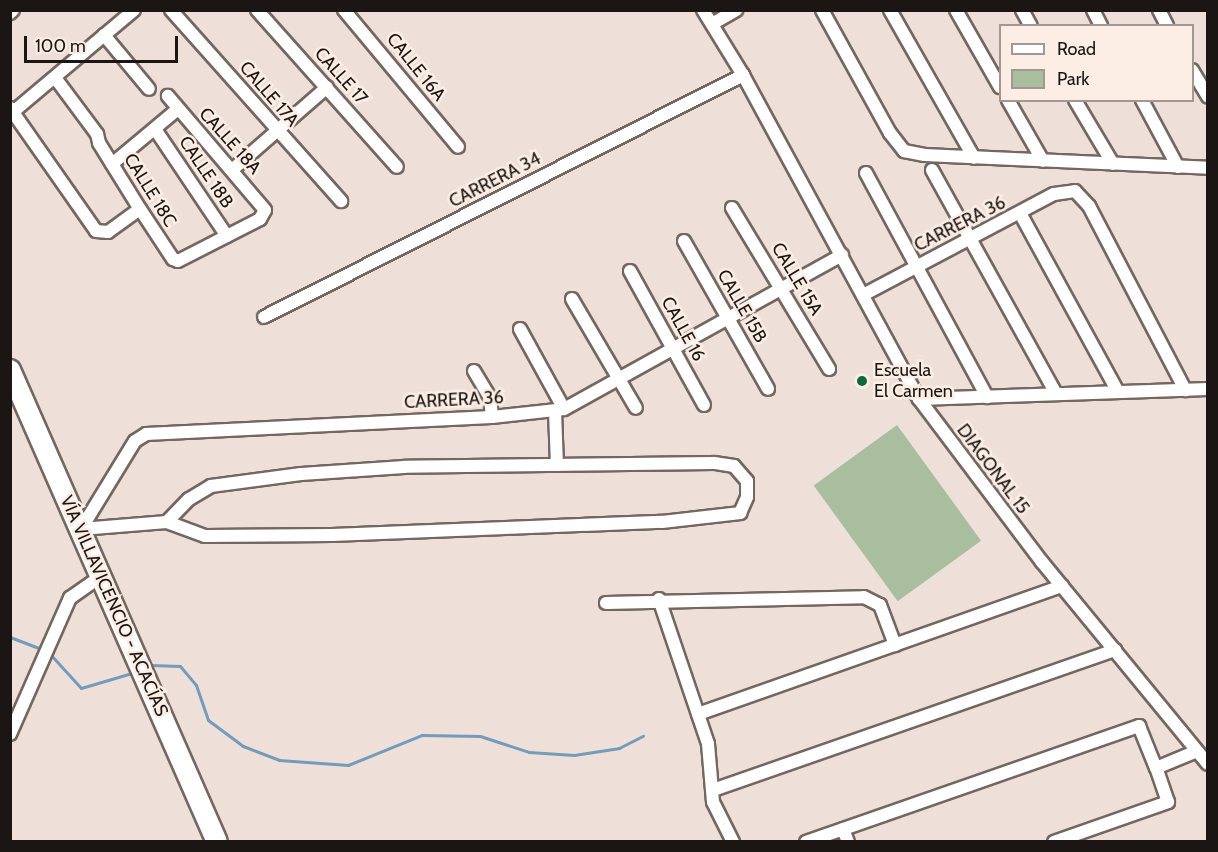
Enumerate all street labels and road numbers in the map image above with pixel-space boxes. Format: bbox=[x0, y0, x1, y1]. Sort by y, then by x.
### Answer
street label: CALLE 16A bbox=[382, 29, 450, 105]
street label: CALLE 17 bbox=[310, 43, 372, 109]
street label: CALLE 17A bbox=[235, 57, 303, 131]
street label: CALLE 18A bbox=[195, 103, 265, 179]
street label: CALLE 18B bbox=[174, 132, 238, 212]
street label: CARRERA 34 bbox=[446, 148, 544, 212]
street label: CALLE 18C bbox=[119, 149, 181, 231]
street label: CARRERA 36 bbox=[911, 192, 1009, 256]
street label: CALLE 15A bbox=[767, 239, 827, 319]
street label: CALLE 15B bbox=[713, 266, 771, 346]
street label: CALLE 16 bbox=[657, 293, 709, 365]
street label: CARRERA 36 bbox=[404, 387, 504, 413]
street label: DIAGONAL 15 bbox=[952, 420, 1034, 518]
street label: VÍA VILLAVICENCIO - ACACÍAS bbox=[55, 492, 173, 720]

